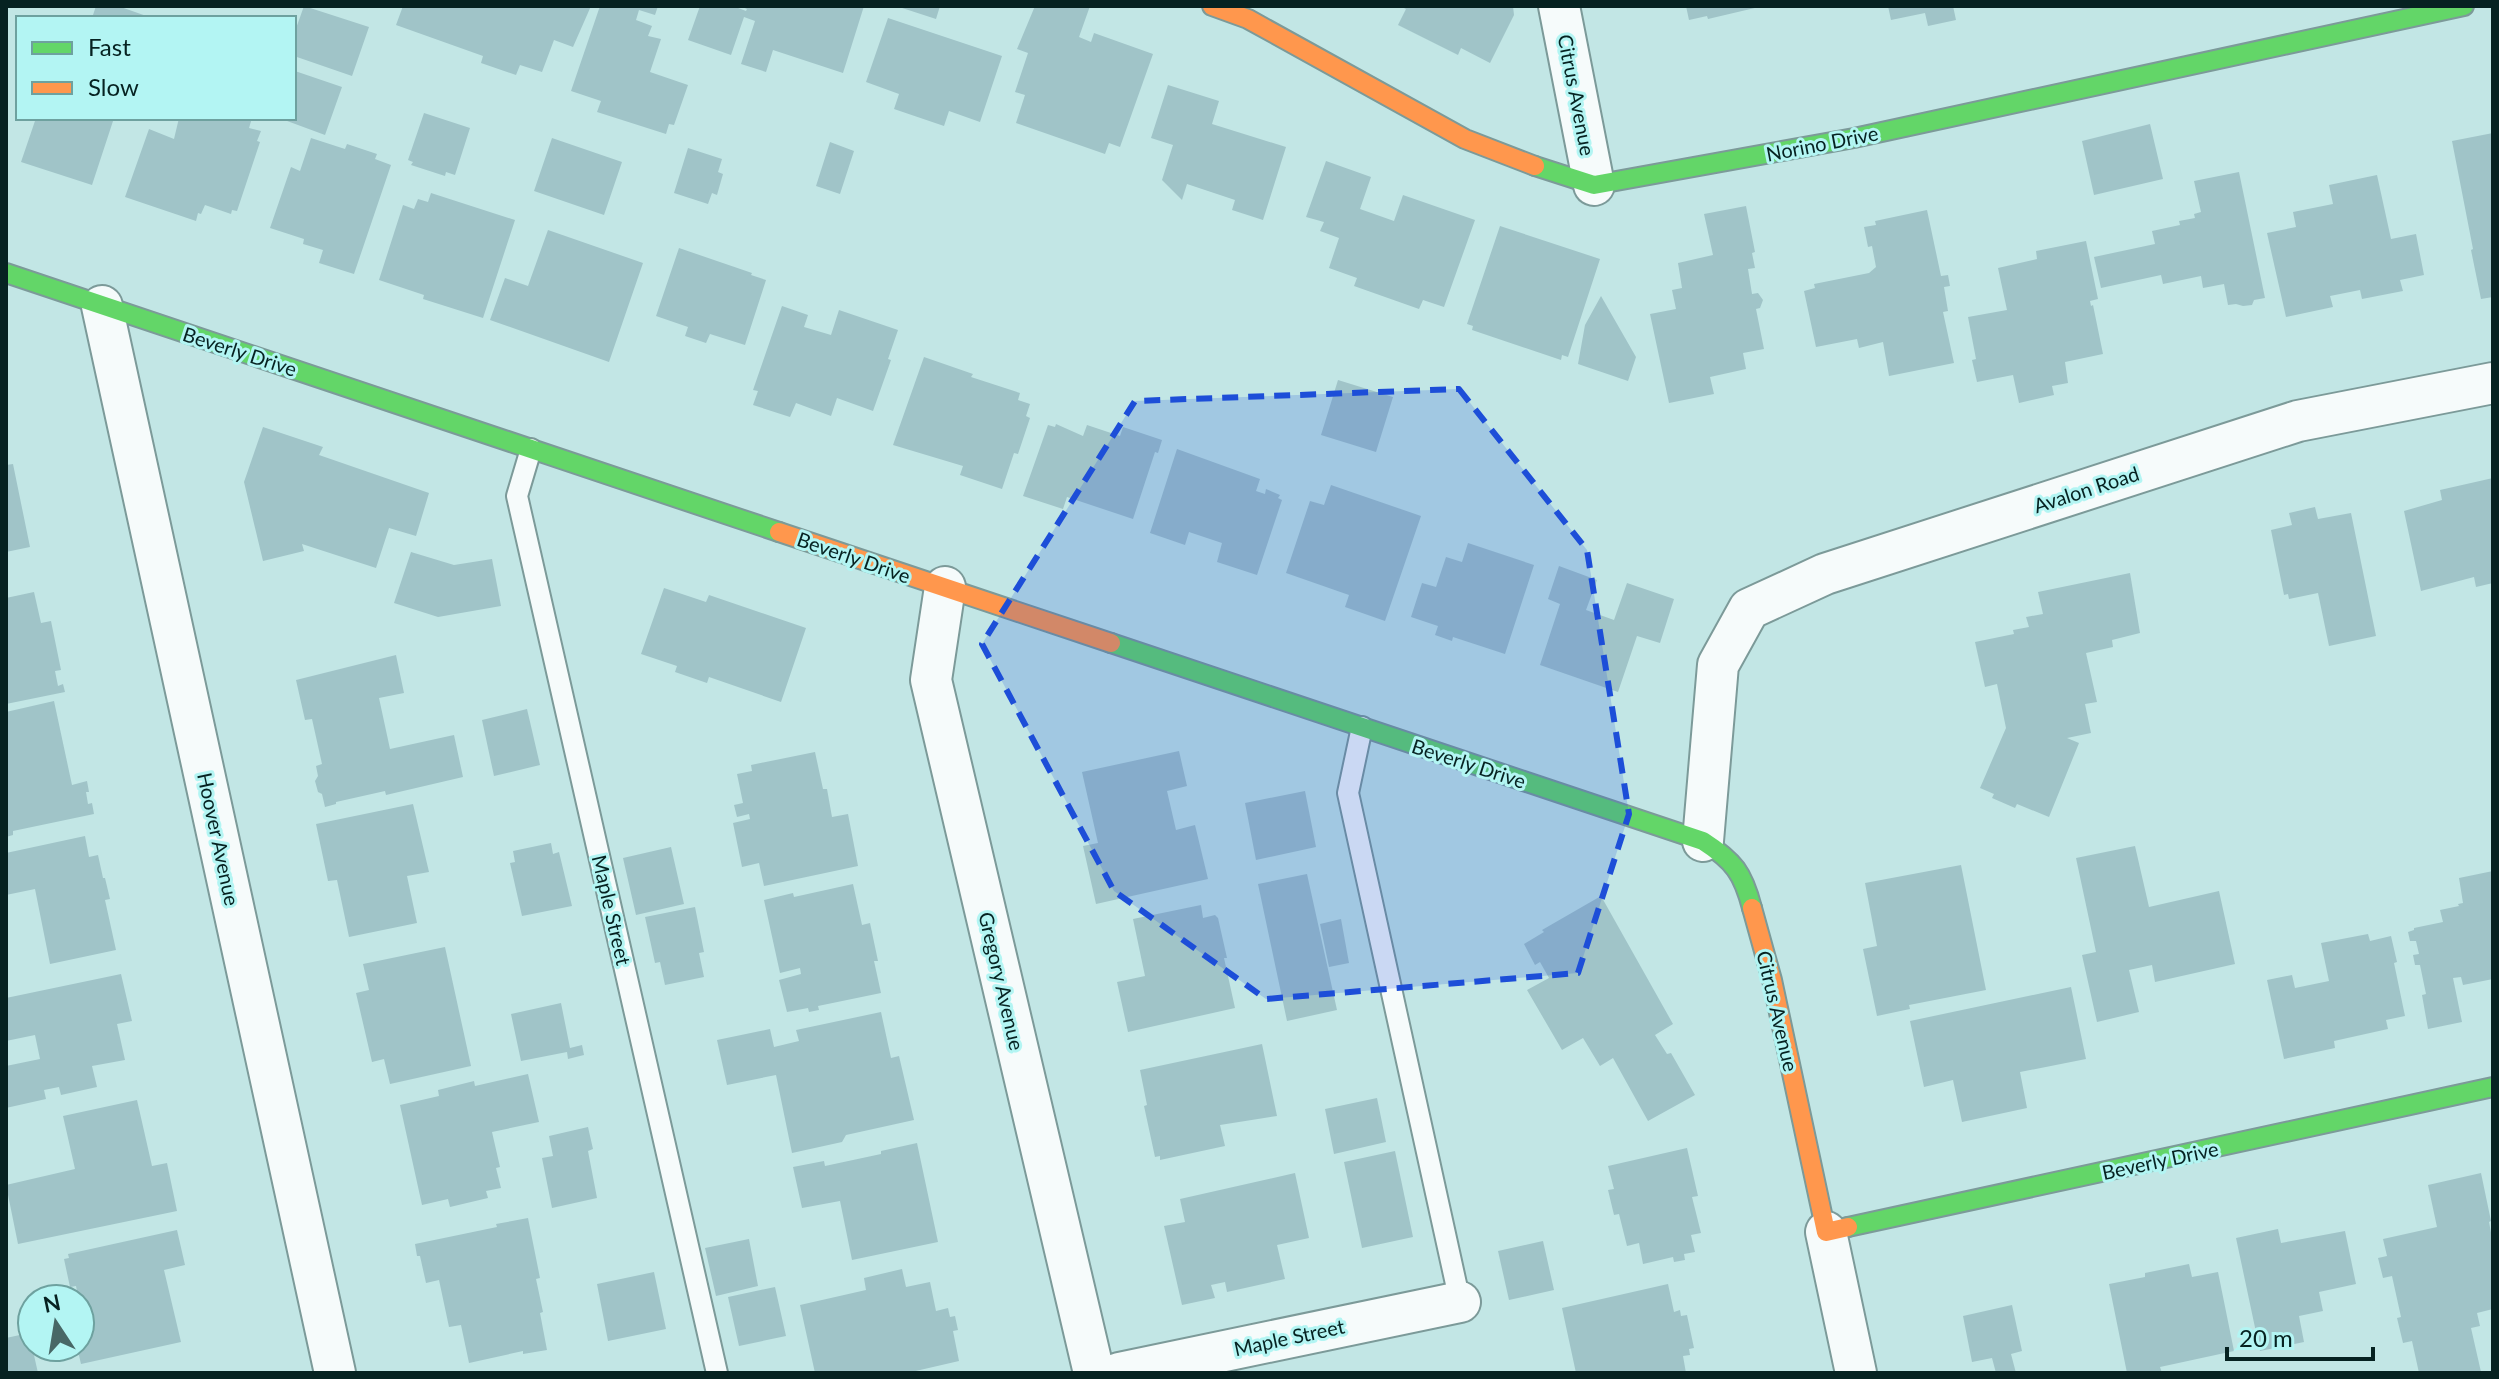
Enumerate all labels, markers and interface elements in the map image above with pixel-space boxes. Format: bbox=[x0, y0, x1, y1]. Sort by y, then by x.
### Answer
legend bbox=[16, 16, 296, 120]
text: Fast bbox=[88, 32, 131, 61]
street label: Citrus Avenue bbox=[1553, 32, 1601, 158]
text: Slow bbox=[88, 72, 139, 101]
street label: Norino Drive bbox=[1764, 120, 1880, 166]
street label: Beverly Drive bbox=[180, 321, 300, 381]
street label: Avalon Road bbox=[2030, 461, 2142, 517]
street label: Beverly Drive bbox=[794, 526, 914, 588]
street label: Beverly Drive bbox=[1409, 733, 1529, 793]
street label: Hoover Avenue bbox=[193, 770, 245, 908]
street label: Maple Street bbox=[588, 852, 636, 968]
street label: Gregory Avenue bbox=[974, 909, 1030, 1053]
street label: Citrus Avenue bbox=[1752, 948, 1804, 1074]
street label: Beverly Drive bbox=[2100, 1136, 2220, 1184]
north arrow bbox=[16, 1283, 96, 1363]
text: N bbox=[41, 1288, 63, 1318]
scale bar bbox=[2227, 1311, 2373, 1361]
street label: Maple Street bbox=[1231, 1314, 1347, 1360]
text: 20 m bbox=[2239, 1323, 2293, 1352]

